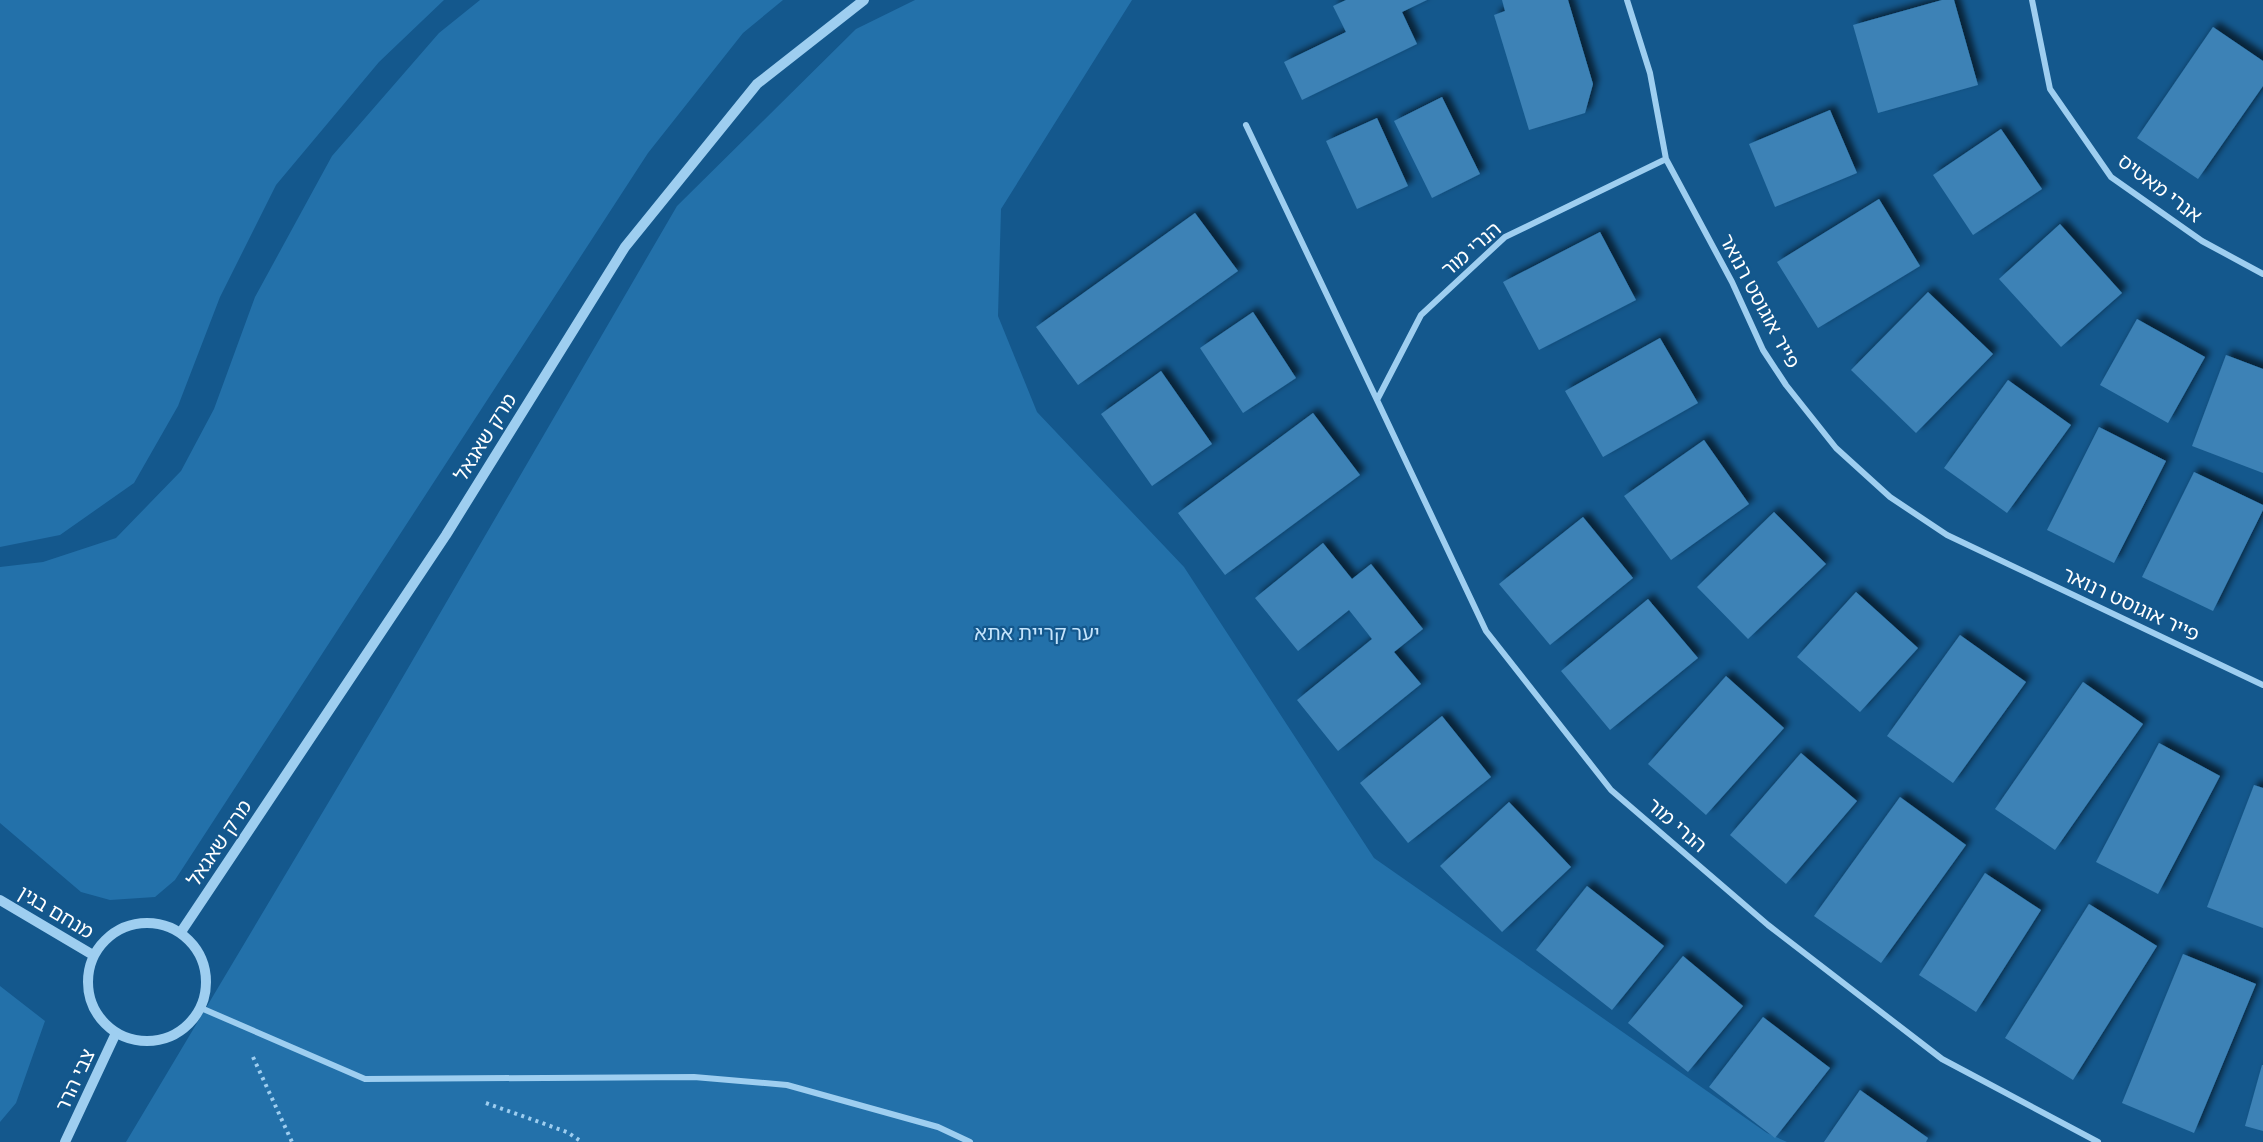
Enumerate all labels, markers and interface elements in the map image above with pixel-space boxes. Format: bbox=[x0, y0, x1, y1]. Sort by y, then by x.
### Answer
street label: אנרי מאטיס bbox=[2113, 149, 2207, 227]
street label: הנרי מור bbox=[1436, 217, 1506, 281]
street label: פייר אוגוסט רנואר bbox=[1714, 230, 1806, 372]
street label: מרק שאגאל bbox=[449, 389, 521, 485]
street label: פייר אוגוסט רנואר bbox=[2059, 562, 2203, 646]
park label: יער קריית אתא bbox=[974, 621, 1100, 645]
street label: הנרי מור bbox=[1642, 793, 1712, 857]
street label: מרק שאגאל bbox=[181, 795, 257, 891]
street label: מנחם בגין bbox=[14, 880, 98, 944]
street label: צבי הרר bbox=[50, 1045, 100, 1115]

